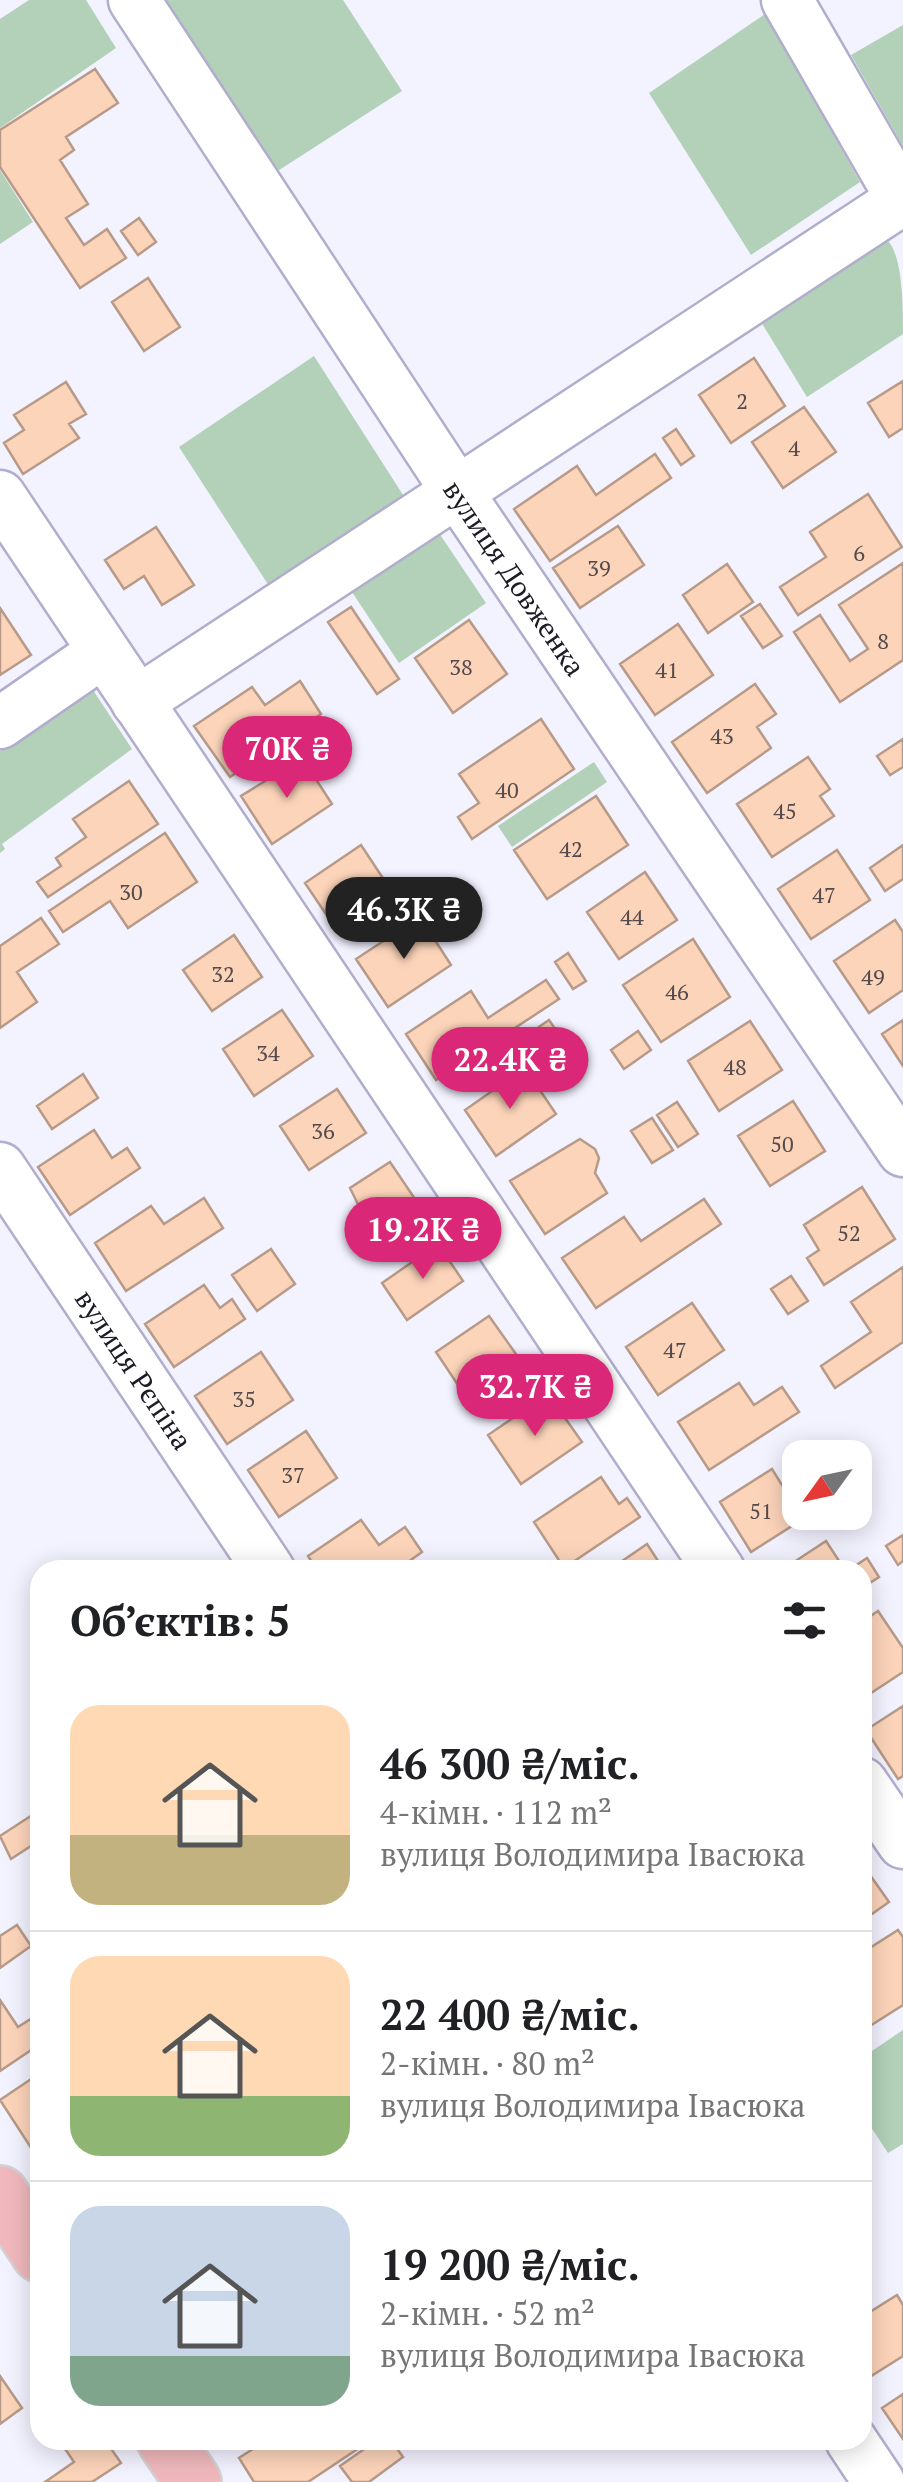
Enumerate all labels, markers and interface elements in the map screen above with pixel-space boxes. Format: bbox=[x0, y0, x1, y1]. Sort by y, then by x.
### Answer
house number: 2 bbox=[736, 386, 748, 415]
house number: 4 bbox=[788, 433, 800, 462]
street label: вулиця Довженка bbox=[436, 473, 595, 683]
house number: 6 bbox=[853, 538, 865, 567]
house number: 39 bbox=[587, 553, 611, 582]
house number: 8 bbox=[877, 626, 889, 655]
house number: 38 bbox=[449, 652, 473, 681]
house number: 41 bbox=[655, 655, 679, 684]
pin: 70K ₴ bbox=[217, 716, 357, 801]
house number: 43 bbox=[710, 721, 734, 750]
text: 70K ₴ bbox=[244, 727, 330, 769]
house number: 40 bbox=[495, 775, 519, 804]
house number: 45 bbox=[773, 796, 797, 825]
house number: 42 bbox=[559, 834, 583, 863]
house number: 30 bbox=[119, 877, 143, 906]
pin: 46.3K ₴ bbox=[312, 877, 496, 962]
house number: 47 bbox=[812, 880, 836, 909]
text: 46.3K ₴ bbox=[347, 888, 461, 930]
house number: 44 bbox=[620, 902, 644, 931]
house number: 32 bbox=[211, 959, 235, 988]
house number: 49 bbox=[861, 962, 885, 991]
house number: 46 bbox=[665, 977, 689, 1006]
pin: 22.4K ₴ bbox=[418, 1027, 602, 1112]
house number: 34 bbox=[256, 1038, 280, 1067]
text: 22.4K ₴ bbox=[453, 1038, 567, 1080]
house number: 48 bbox=[723, 1052, 747, 1081]
house number: 36 bbox=[311, 1116, 335, 1145]
house number: 50 bbox=[770, 1129, 794, 1158]
pin: 19.2K ₴ bbox=[331, 1197, 515, 1282]
text: 19.2K ₴ bbox=[366, 1208, 480, 1250]
house number: 52 bbox=[837, 1218, 861, 1247]
street label: вулиця Рєпіна bbox=[68, 1282, 202, 1457]
house number: 47 bbox=[663, 1335, 687, 1364]
pin: 32.7K ₴ bbox=[443, 1354, 627, 1439]
text: 32.7K ₴ bbox=[478, 1365, 592, 1407]
house number: 35 bbox=[232, 1384, 256, 1413]
north arrow bbox=[782, 1440, 872, 1530]
map controls bbox=[782, 1440, 872, 1530]
house number: 37 bbox=[281, 1460, 305, 1489]
house number: 51 bbox=[749, 1496, 773, 1525]
text: Об’єктів: 5 bbox=[70, 1592, 290, 1648]
icon: filters bbox=[777, 1593, 832, 1648]
text: 46 300 ₴/міс. bbox=[380, 1735, 640, 1791]
icon: home bbox=[150, 1745, 270, 1865]
text: 4-кімн. · 112 m² bbox=[380, 1791, 612, 1833]
text: вулиця Володимира Івасюка bbox=[380, 1833, 805, 1875]
text: 22 400 ₴/міс. bbox=[380, 1986, 640, 2042]
icon: home bbox=[150, 1996, 270, 2116]
text: 2-кімн. · 80 m² bbox=[380, 2042, 595, 2084]
text: вулиця Володимира Івасюка bbox=[380, 2084, 805, 2126]
text: 19 200 ₴/міс. bbox=[380, 2236, 640, 2292]
icon: home bbox=[150, 2246, 270, 2366]
text: 2-кімн. · 52 m² bbox=[380, 2292, 595, 2334]
text: вулиця Володимира Івасюка bbox=[380, 2334, 805, 2376]

